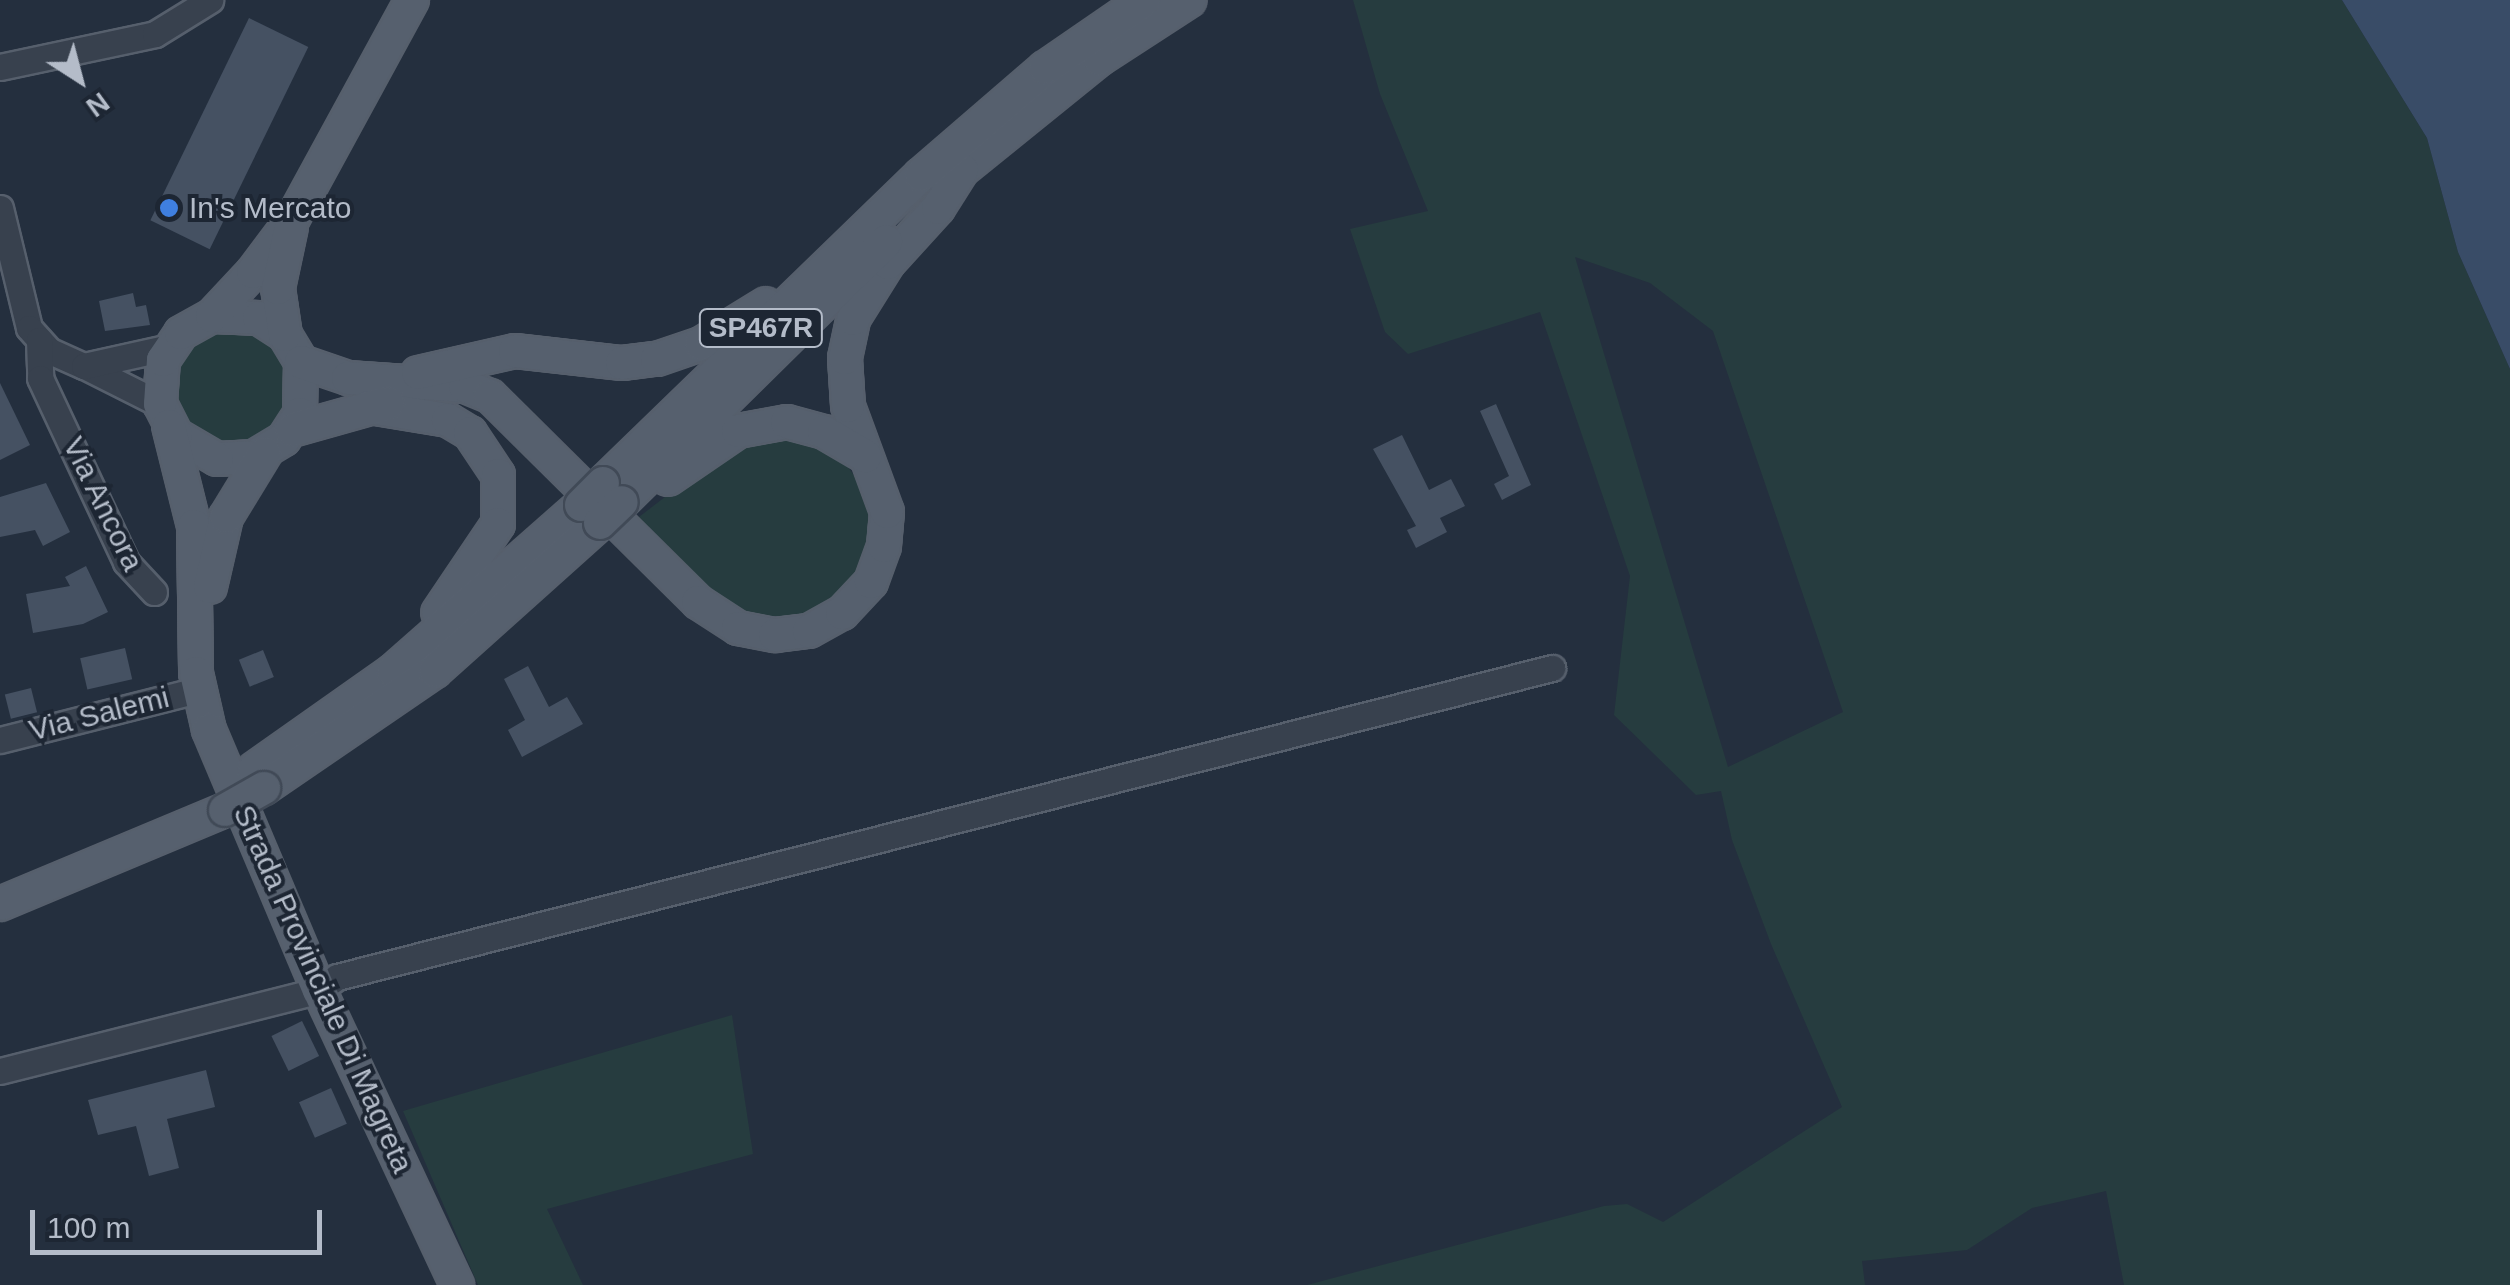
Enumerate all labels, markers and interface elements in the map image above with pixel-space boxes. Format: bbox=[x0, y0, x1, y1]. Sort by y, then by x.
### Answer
north arrow bbox=[30, 30, 130, 130]
text: N bbox=[81, 86, 115, 123]
place label: In's Mercato bbox=[189, 190, 351, 226]
marker: In's Mercato bbox=[158, 197, 180, 219]
road number: SP467R bbox=[698, 305, 824, 351]
street label: Via Ancora bbox=[55, 430, 151, 578]
street label: Via Salemi bbox=[25, 679, 173, 749]
street label: Strada Provinciale Di Magreta bbox=[226, 800, 420, 1178]
scale bar bbox=[35, 1190, 328, 1252]
text: 100 m bbox=[47, 1211, 130, 1244]

